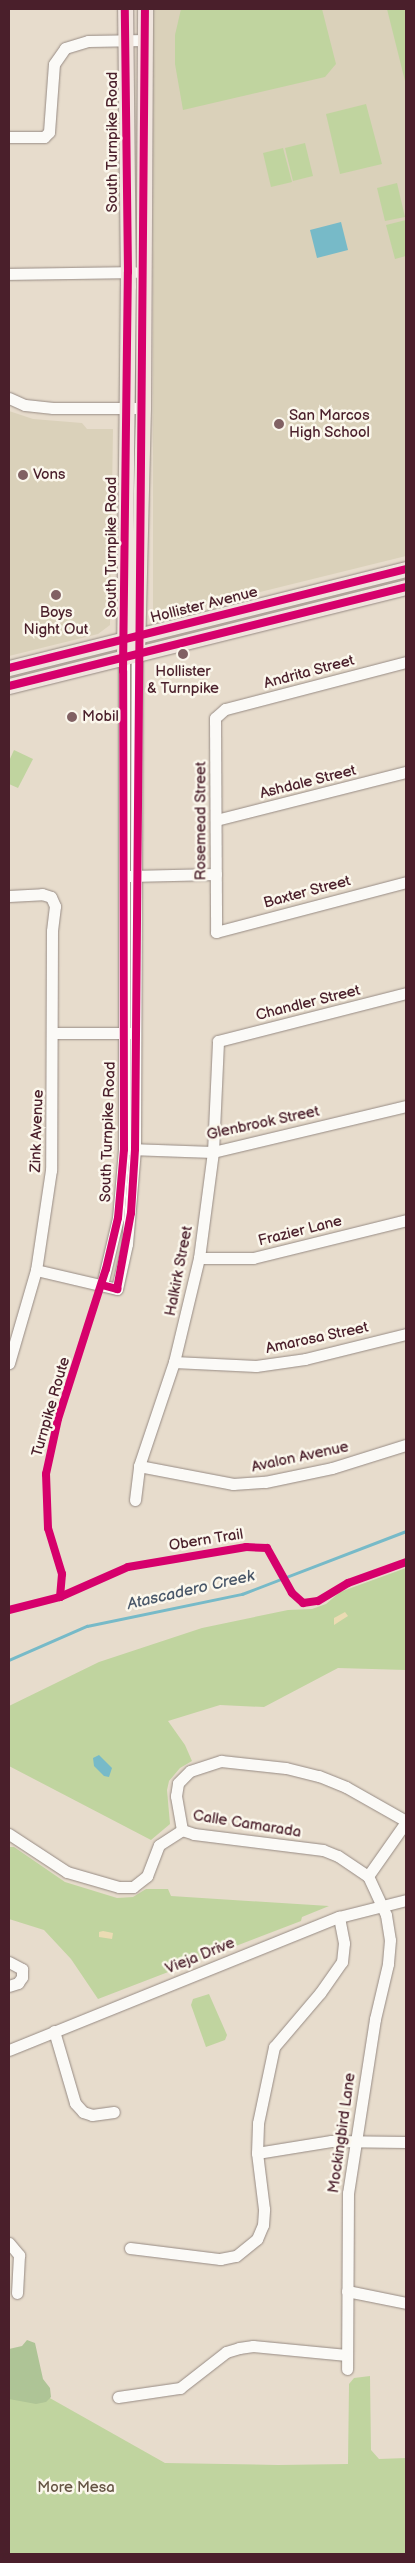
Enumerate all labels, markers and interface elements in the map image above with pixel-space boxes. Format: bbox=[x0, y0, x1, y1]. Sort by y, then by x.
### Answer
street label: South Turnpike Road bbox=[104, 71, 122, 213]
place label: San Marcos High School bbox=[289, 406, 370, 441]
marker: San Marcos High School bbox=[273, 418, 285, 430]
place label: Vons bbox=[33, 466, 66, 484]
marker: Vons bbox=[17, 469, 29, 481]
street label: South Turnpike Road bbox=[103, 476, 121, 618]
street label: Hollister Avenue bbox=[148, 583, 260, 627]
marker: Boys Night Out bbox=[50, 589, 62, 601]
place label: Boys Night Out bbox=[24, 603, 88, 638]
marker: Hollister & Turnpike bbox=[177, 648, 189, 660]
street label: Andrita Street bbox=[262, 651, 356, 693]
place label: Hollister & Turnpike bbox=[147, 662, 219, 697]
place label: Mobil bbox=[82, 708, 119, 726]
marker: Mobil bbox=[66, 711, 78, 723]
street label: Rosemead Street bbox=[192, 761, 210, 881]
street label: Ashdale Street bbox=[258, 761, 358, 803]
street label: Baxter Street bbox=[261, 872, 353, 912]
street label: Chandler Street bbox=[254, 981, 362, 1025]
street label: South Turnpike Road bbox=[97, 1061, 119, 1203]
street label: Zink Avenue bbox=[27, 1089, 47, 1173]
street label: Glenbrook Street bbox=[205, 1102, 321, 1144]
street label: Frazier Lane bbox=[256, 1212, 344, 1250]
street label: Halkirk Street bbox=[161, 1224, 197, 1318]
street label: Amarosa Street bbox=[264, 1318, 370, 1358]
street label: Turnpike Route bbox=[28, 1355, 74, 1459]
street label: Avalon Avenue bbox=[250, 1438, 350, 1476]
street label: Obern Trail bbox=[167, 1525, 245, 1555]
water label: Atascadero Creek bbox=[125, 1567, 257, 1615]
street label: Calle Camarada bbox=[192, 1807, 302, 1841]
street label: Vieja Drive bbox=[163, 1934, 237, 1978]
street label: Mockingbird Lane bbox=[325, 2072, 359, 2194]
park label: More Mesa bbox=[37, 2479, 115, 2497]

